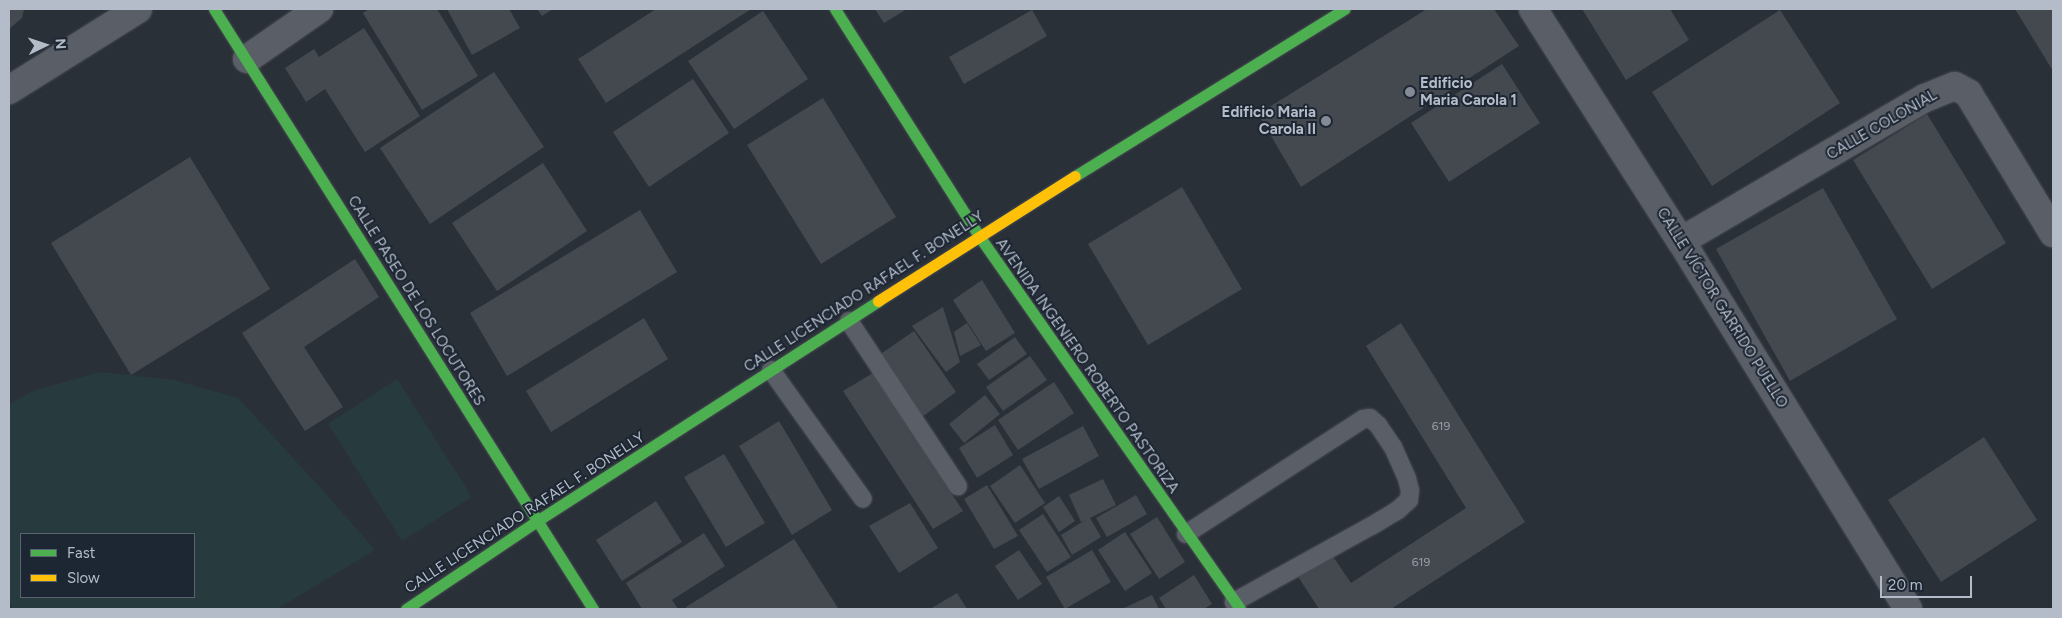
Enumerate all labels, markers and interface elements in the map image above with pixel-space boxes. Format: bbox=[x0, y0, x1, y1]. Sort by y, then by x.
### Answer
north arrow bbox=[20, 20, 70, 70]
text: N bbox=[52, 38, 69, 50]
place label: Edificio Maria Carola 1 bbox=[1420, 74, 1517, 109]
marker: Edificio Maria Carola 1 bbox=[1404, 86, 1416, 98]
street label: CALLE COLONIAL bbox=[1824, 86, 1940, 164]
place label: Edificio Maria Carola II bbox=[1222, 103, 1316, 138]
marker: Edificio Maria Carola II bbox=[1320, 115, 1332, 127]
street label: CALLE PASEO DE LOS LOCUTORES bbox=[344, 193, 488, 409]
street label: CALLE VÍCTOR GARRIDO PUELLO bbox=[1653, 205, 1791, 411]
street label: CALLE LICENCIADO RAFAEL F. BONELLY bbox=[741, 208, 987, 376]
street label: AVENIDA INGENIERO ROBERTO PASTORIZA bbox=[992, 235, 1182, 497]
house number: 619 bbox=[1432, 420, 1450, 434]
street label: CALLE LICENCIADO RAFAEL F. BONELLY bbox=[402, 429, 648, 597]
legend bbox=[20, 533, 195, 598]
text: Fast bbox=[67, 544, 95, 562]
house number: 619 bbox=[1412, 556, 1430, 570]
scale bar bbox=[1882, 566, 1974, 598]
text: Slow bbox=[67, 569, 100, 587]
text: 20 m bbox=[1888, 576, 1922, 594]

